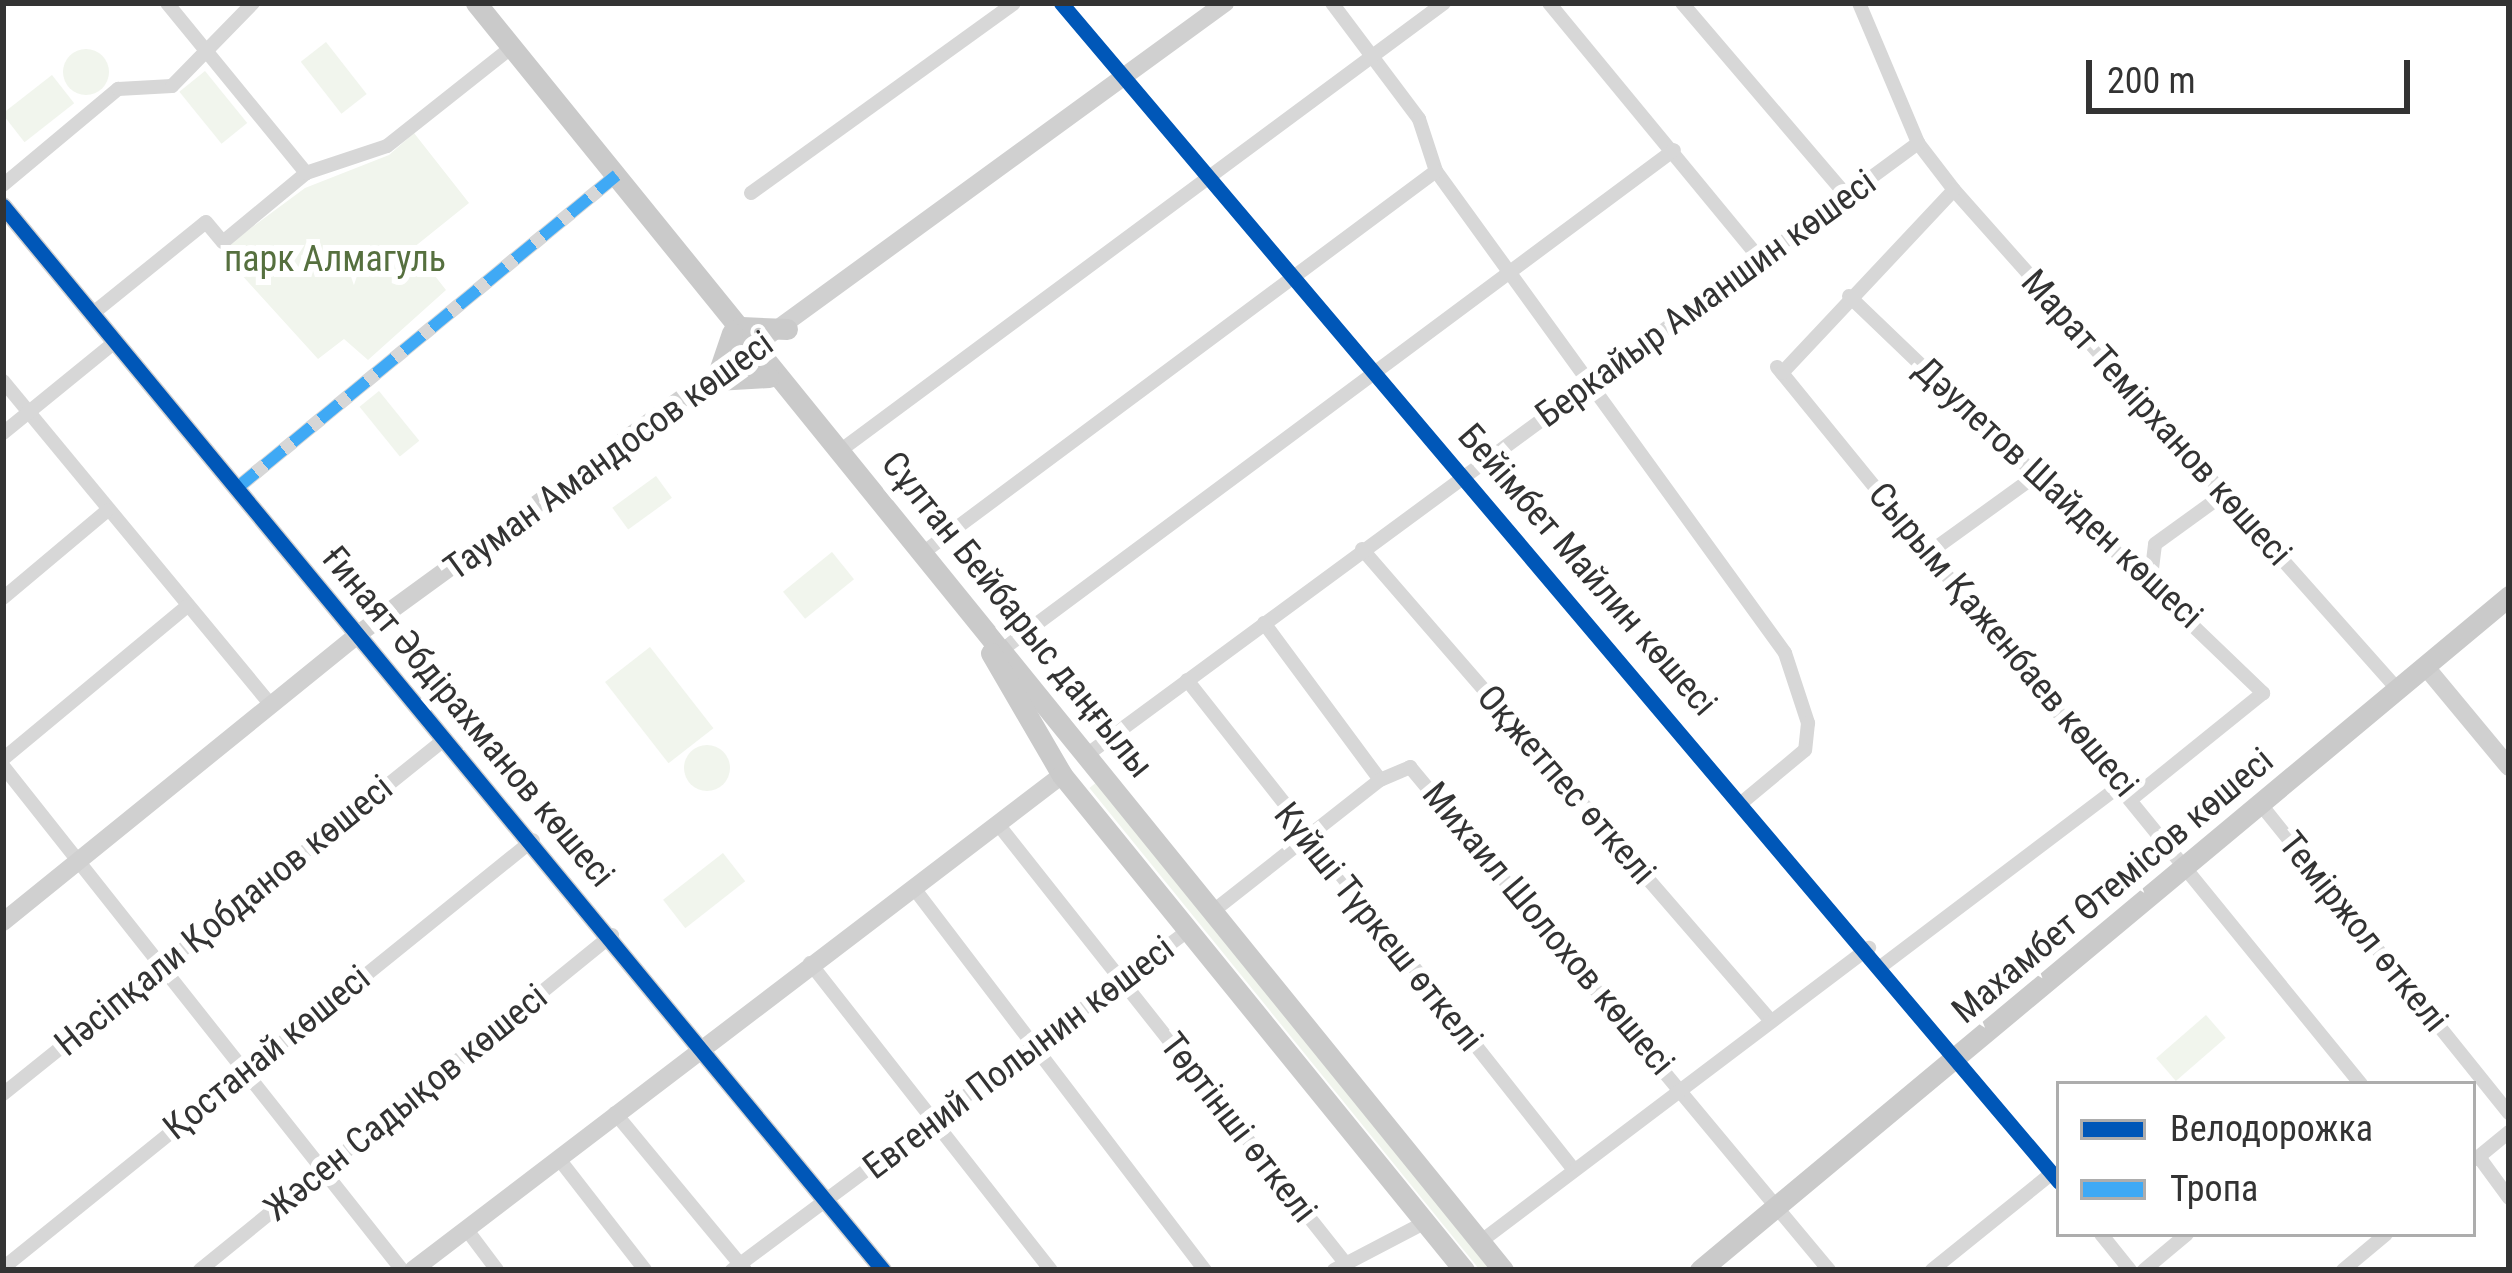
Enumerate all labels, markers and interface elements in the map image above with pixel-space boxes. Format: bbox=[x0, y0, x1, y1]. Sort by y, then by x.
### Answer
scale bar bbox=[2092, 36, 2416, 110]
text: 200 m bbox=[2107, 60, 2196, 102]
street label: Беркайыр Аманшин көшесі bbox=[1528, 161, 1884, 437]
park label: парк Алмагуль bbox=[224, 238, 446, 282]
street label: Марат Темірханов көшесі bbox=[2012, 261, 2300, 575]
street label: Тауман Амандосов көшесі bbox=[436, 322, 782, 590]
street label: Дәулетов Шайден көшесі bbox=[1905, 348, 2211, 638]
street label: Бейімбет Майлин көшесі bbox=[1449, 415, 1725, 725]
street label: Сұлтан Бейбарыс даңғылы bbox=[872, 443, 1162, 787]
street label: Сырым Қаженбаев көшесі bbox=[1859, 474, 2147, 806]
street label: Ғинаят Әбдірахманов көшесі bbox=[313, 538, 623, 896]
street label: Оқжетпес өткелі bbox=[1468, 677, 1664, 893]
street label: Махамбет Өтемісов көшесі bbox=[1944, 739, 2282, 1033]
street label: Нәсіпқали Қобданов көшесі bbox=[47, 766, 401, 1066]
street label: Михаил Шолохов көшесі bbox=[1413, 774, 1683, 1084]
street label: Күйші Түркеш өткелі bbox=[1264, 794, 1492, 1060]
street label: Теміржол өткелі bbox=[2269, 823, 2457, 1041]
street label: Евгений Полынин көшесі bbox=[855, 927, 1183, 1189]
street label: Қостанай көшесі bbox=[155, 957, 379, 1149]
street label: Жәсен Садықов көшесі bbox=[256, 976, 556, 1230]
street label: Төртінші өткелі bbox=[1151, 1025, 1325, 1231]
legend bbox=[2056, 1081, 2476, 1237]
text: Велодорожка bbox=[2170, 1108, 2373, 1150]
text: Тропа bbox=[2170, 1168, 2258, 1210]

